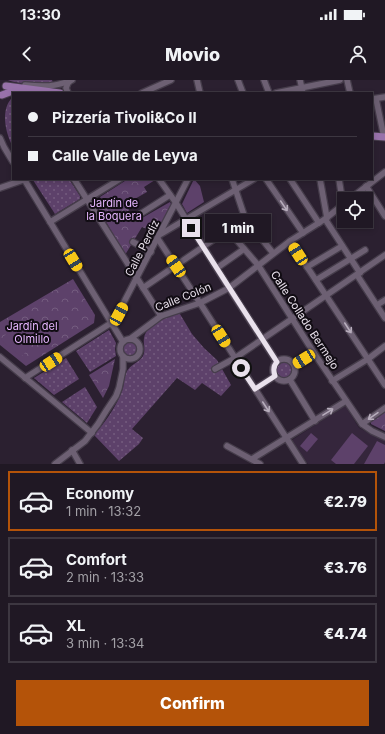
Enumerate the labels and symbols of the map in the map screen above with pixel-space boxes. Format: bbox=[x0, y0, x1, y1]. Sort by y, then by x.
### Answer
park label: Jardín de la Boquera bbox=[86, 196, 142, 223]
one-way arrow bbox=[280, 200, 288, 211]
callout: 1 min bbox=[205, 214, 271, 242]
street label: Calle Perdiz bbox=[122, 217, 162, 279]
route end bbox=[182, 219, 200, 237]
car bbox=[286, 241, 310, 267]
car bbox=[62, 247, 84, 273]
car bbox=[164, 253, 188, 279]
street label: Calle Collado Bermejo bbox=[268, 268, 342, 372]
street label: Calle Colón bbox=[153, 279, 213, 315]
car bbox=[108, 301, 130, 327]
park label: Jardín del Olmillo bbox=[6, 319, 58, 346]
car bbox=[210, 323, 232, 349]
one-way arrow bbox=[344, 323, 352, 334]
car bbox=[291, 348, 317, 370]
car bbox=[38, 350, 64, 374]
route start bbox=[232, 359, 250, 377]
one-way arrow bbox=[262, 401, 270, 412]
one-way arrow bbox=[322, 408, 334, 416]
one-way arrow bbox=[368, 412, 379, 420]

